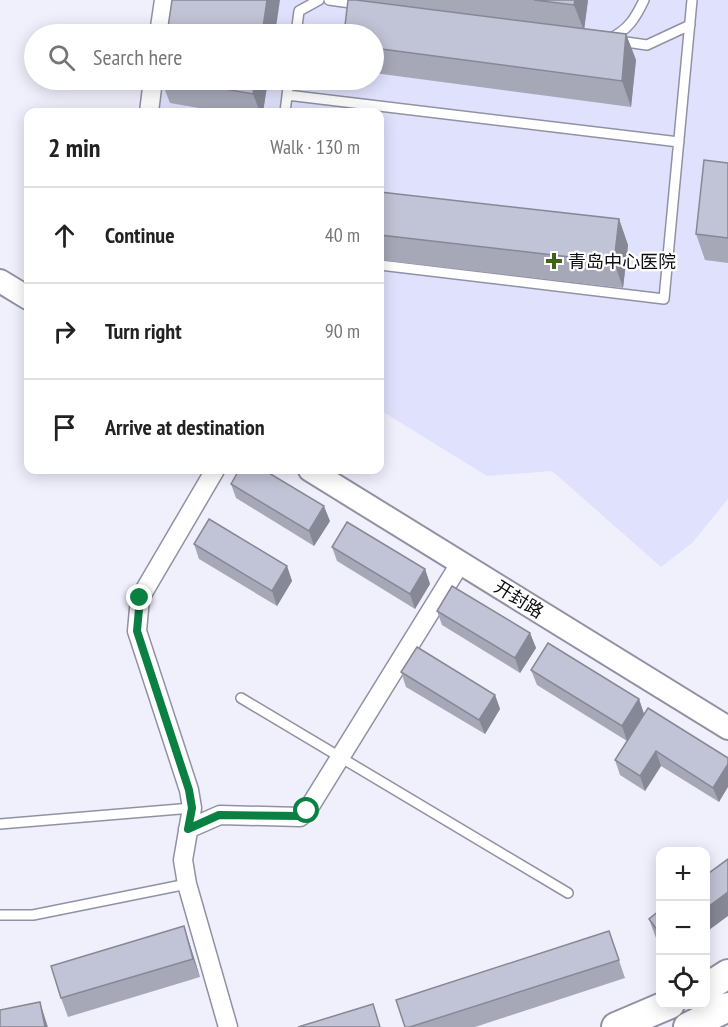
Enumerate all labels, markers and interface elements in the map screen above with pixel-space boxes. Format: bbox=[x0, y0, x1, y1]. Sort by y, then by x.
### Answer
search box bbox=[24, 24, 384, 90]
icon: search bbox=[45, 41, 78, 74]
text: Search here bbox=[93, 43, 182, 71]
text: 2 min bbox=[48, 131, 101, 164]
text: Walk · 130 m bbox=[270, 134, 360, 160]
icon: ahead bbox=[48, 219, 81, 252]
text: Continue bbox=[105, 221, 175, 249]
text: 40 m bbox=[325, 222, 360, 248]
place label: 青岛中心医院 bbox=[568, 250, 676, 273]
marker: 青岛中心医院 bbox=[545, 252, 563, 270]
icon: right bbox=[48, 315, 81, 348]
text: Turn right bbox=[105, 317, 182, 345]
text: 90 m bbox=[325, 318, 360, 344]
icon: arrive bbox=[48, 411, 81, 444]
text: Arrive at destination bbox=[105, 413, 265, 441]
street label: 开封路 bbox=[490, 575, 548, 623]
route end bbox=[126, 584, 152, 610]
route start bbox=[293, 797, 319, 823]
map controls bbox=[656, 847, 710, 1009]
button: + bbox=[656, 847, 710, 901]
button: − bbox=[656, 901, 710, 955]
button: locate bbox=[656, 955, 710, 1009]

